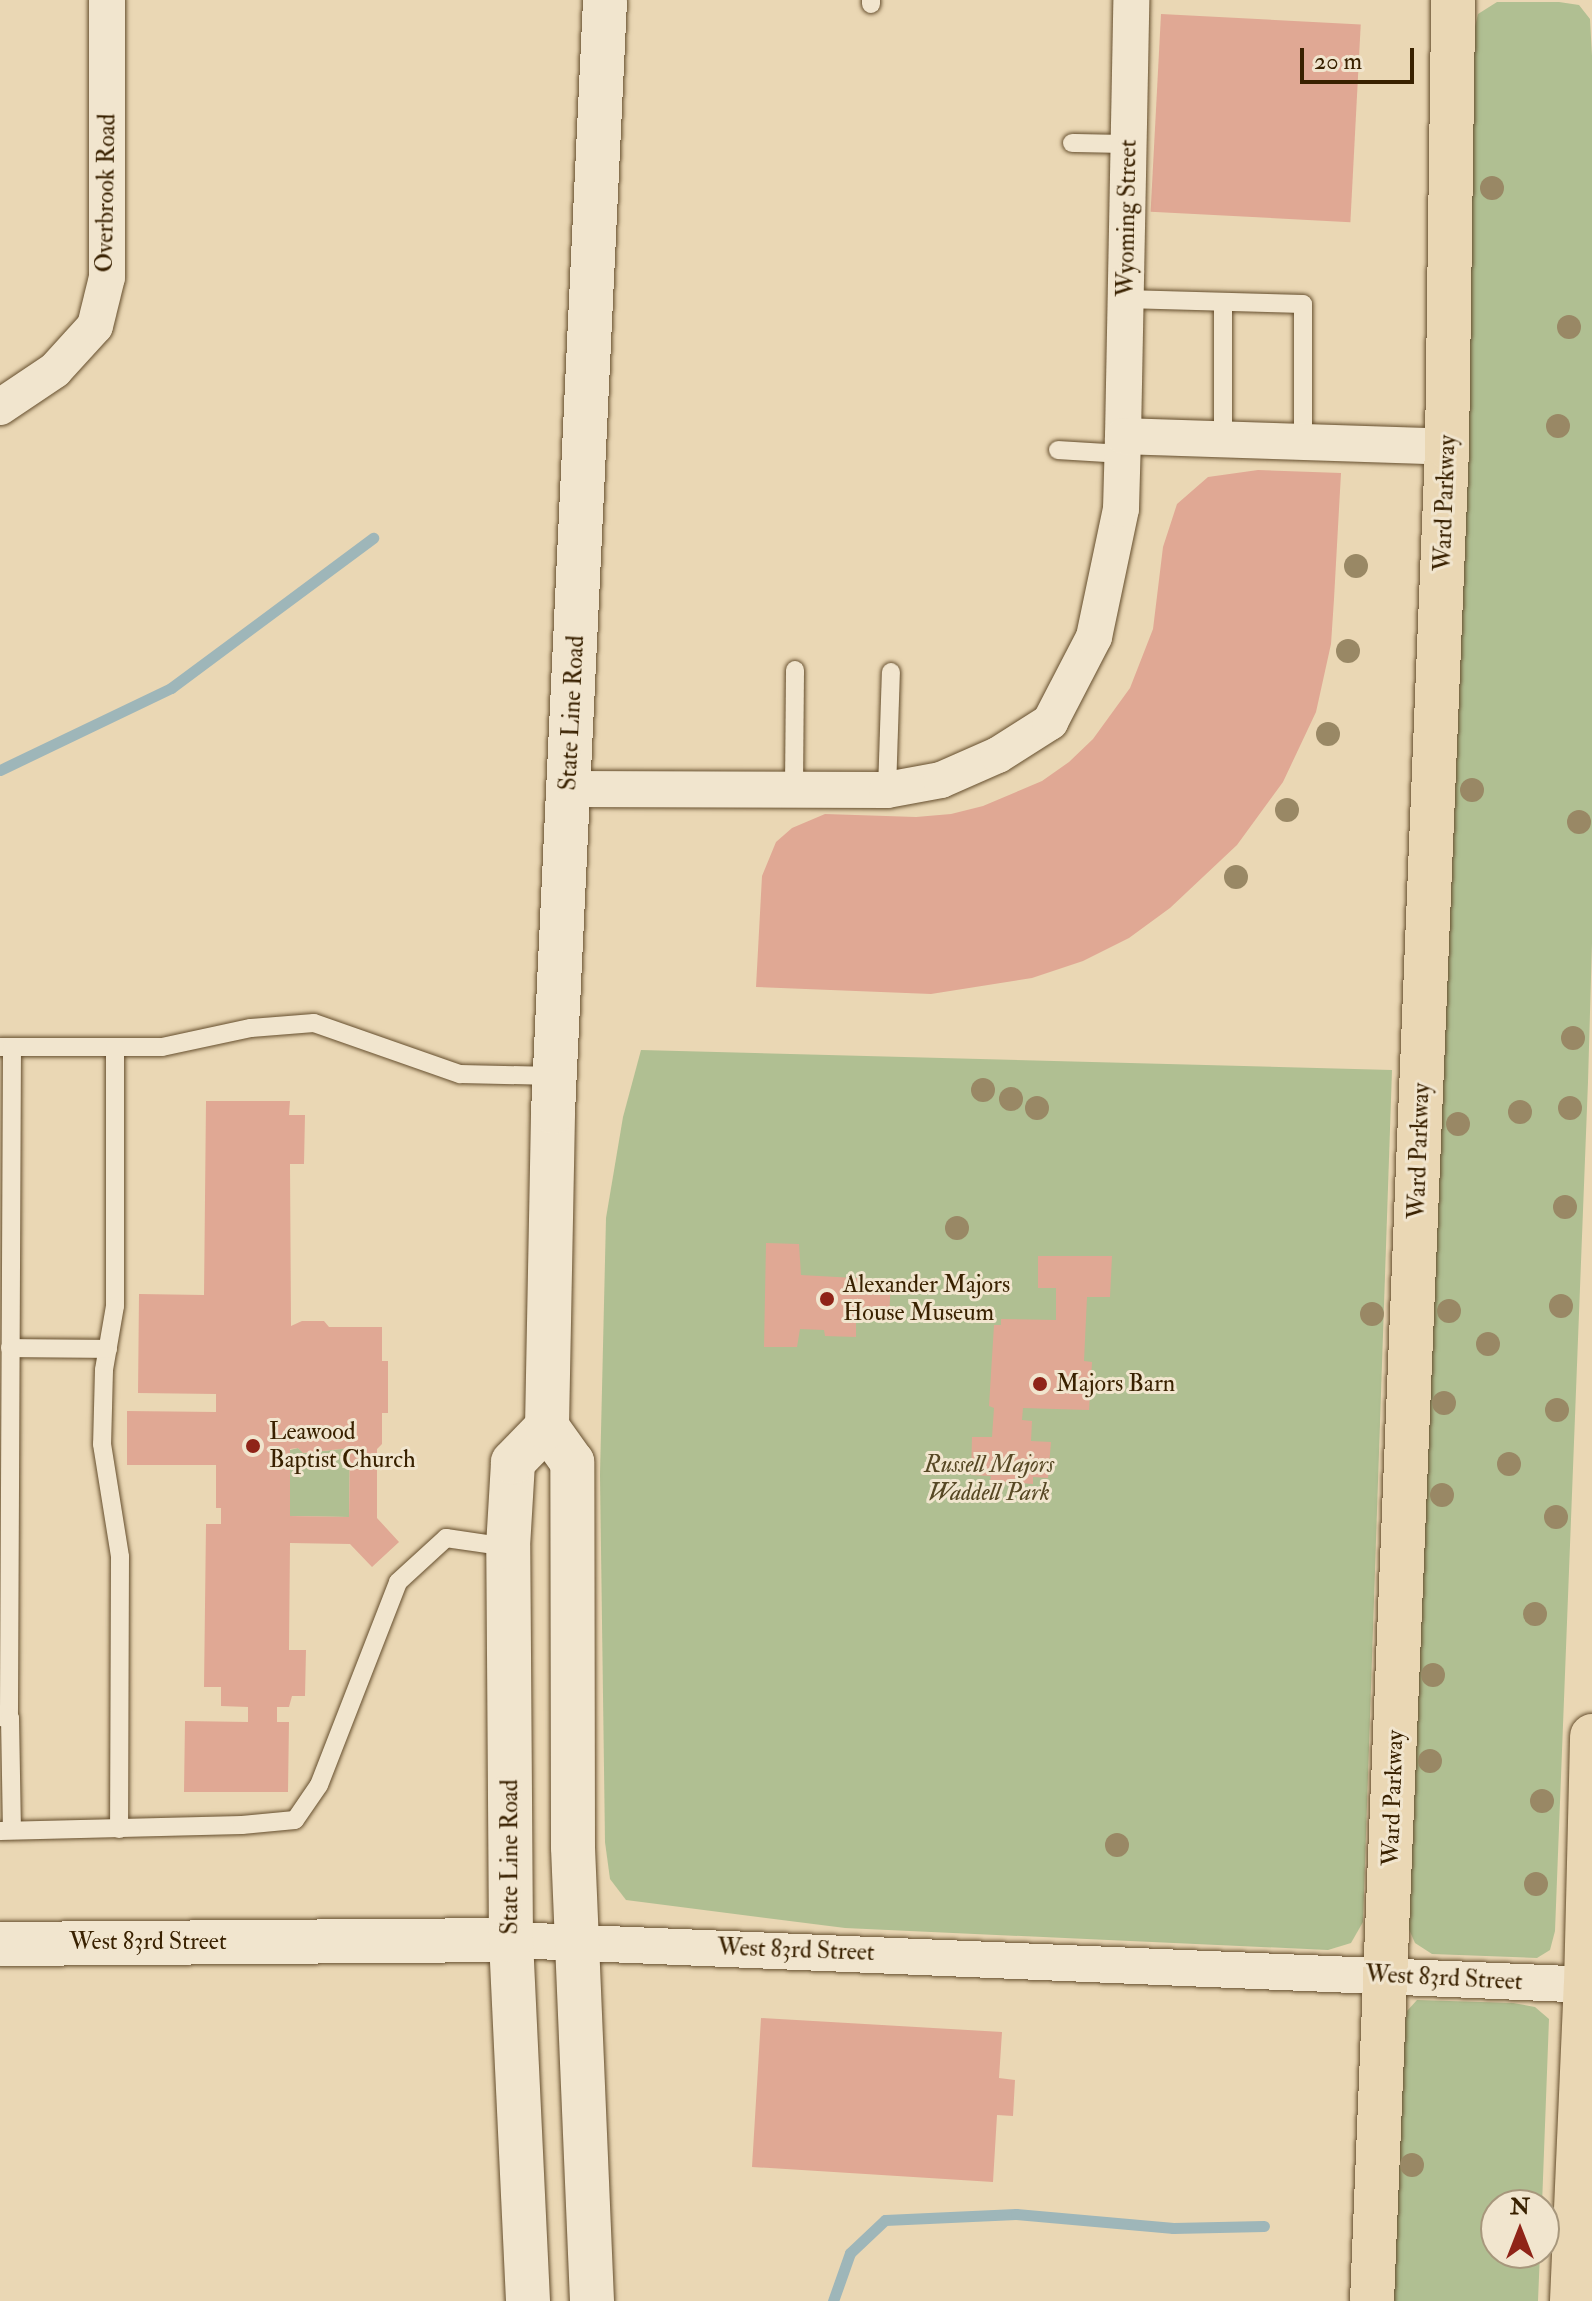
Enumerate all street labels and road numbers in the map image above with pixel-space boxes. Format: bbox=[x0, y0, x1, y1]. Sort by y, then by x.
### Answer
street label: Overbrook Road bbox=[90, 113, 122, 273]
street label: Wyoming Street bbox=[1111, 139, 1143, 297]
street label: Ward Parkway bbox=[1428, 434, 1462, 572]
street label: State Line Road bbox=[554, 635, 590, 791]
street label: Ward Parkway bbox=[1402, 1082, 1436, 1220]
street label: Ward Parkway bbox=[1376, 1729, 1410, 1867]
street label: State Line Road bbox=[496, 1779, 524, 1935]
street label: West 83rd Street bbox=[69, 1928, 227, 1956]
street label: West 83rd Street bbox=[717, 1933, 875, 1967]
street label: West 83rd Street bbox=[1365, 1960, 1523, 1996]

